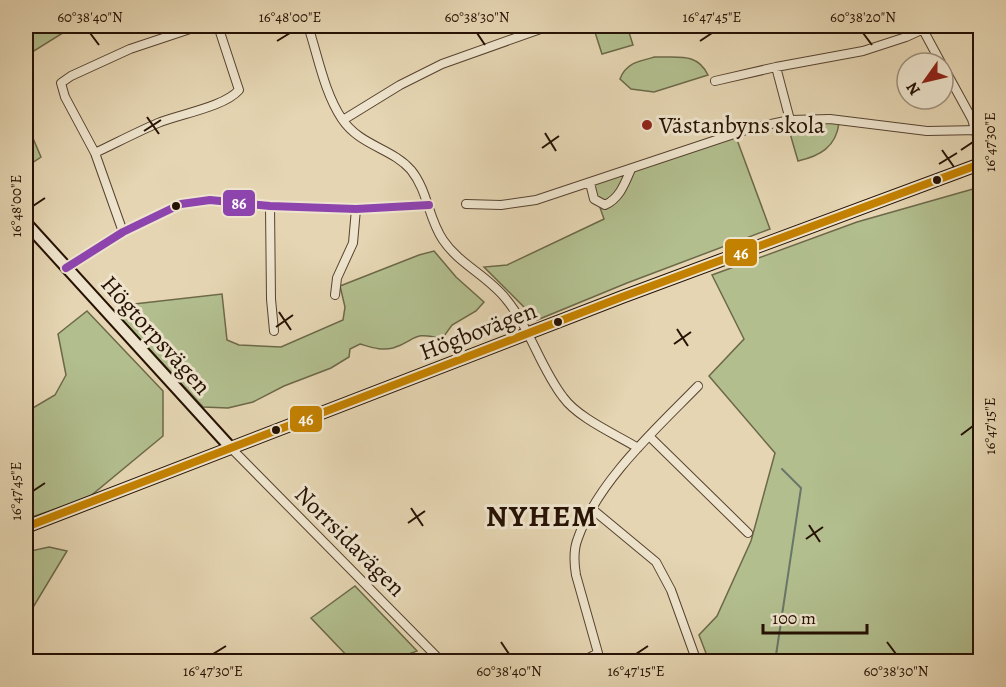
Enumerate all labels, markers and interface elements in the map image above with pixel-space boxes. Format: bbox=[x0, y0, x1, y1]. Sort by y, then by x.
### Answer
text: 60°38'40"N bbox=[57, 7, 123, 27]
text: 16°48'00"E bbox=[259, 7, 321, 27]
text: 60°38'30"N bbox=[444, 7, 510, 27]
text: 16°47'45"E bbox=[683, 7, 741, 27]
text: 60°38'20"N bbox=[830, 7, 896, 27]
north arrow bbox=[895, 51, 955, 111]
text: N bbox=[901, 78, 926, 100]
place label: Västanbyns skola bbox=[658, 109, 826, 141]
text: 16°47'30"E bbox=[980, 112, 1000, 172]
marker: Västanbyns skola bbox=[640, 118, 654, 132]
unlabelled marker bbox=[931, 174, 943, 186]
text: 16°48'00"E bbox=[6, 175, 26, 237]
line badge: 86 bbox=[222, 189, 256, 217]
text: 86 bbox=[231, 193, 247, 215]
unlabelled marker bbox=[170, 200, 182, 212]
line badge: 46 bbox=[724, 238, 758, 267]
text: 46 bbox=[734, 243, 749, 265]
street label: Högtorpsvägen bbox=[94, 268, 218, 402]
street label: Högbovägen bbox=[415, 294, 541, 368]
unlabelled marker bbox=[552, 316, 564, 328]
text: 16°47'15"E bbox=[980, 397, 1000, 455]
line badge: 46 bbox=[289, 405, 323, 433]
text: 46 bbox=[299, 409, 314, 431]
unlabelled marker bbox=[270, 424, 282, 436]
text: 16°47'45"E bbox=[6, 462, 26, 520]
street label: Norrsidavägen bbox=[288, 479, 412, 603]
district label: NYHEM bbox=[486, 496, 598, 536]
scale bar bbox=[763, 597, 866, 635]
text: 100 m bbox=[772, 606, 816, 630]
text: 16°47'30"E bbox=[183, 661, 243, 681]
text: 60°38'40"N bbox=[476, 661, 542, 681]
text: 16°47'15"E bbox=[607, 661, 665, 681]
text: 60°38'30"N bbox=[863, 661, 929, 681]

